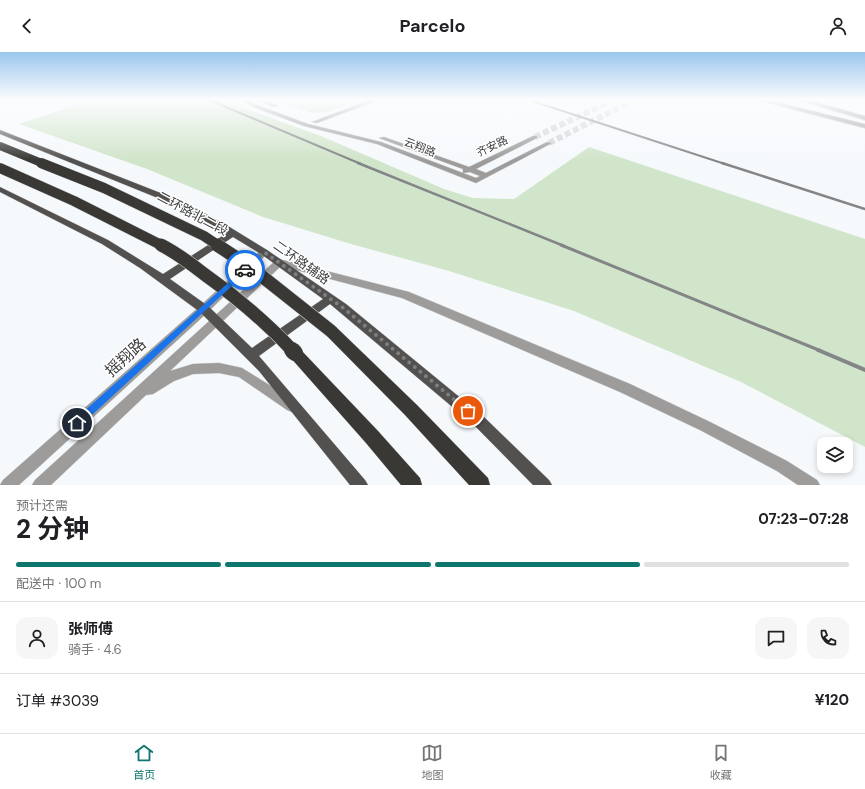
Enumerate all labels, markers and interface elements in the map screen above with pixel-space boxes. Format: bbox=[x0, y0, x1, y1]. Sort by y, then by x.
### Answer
text: Parcelo bbox=[400, 14, 465, 38]
icon: back bbox=[16, 15, 38, 37]
icon: person bbox=[827, 15, 849, 37]
street label: 齐安路 bbox=[474, 132, 510, 160]
street label: 云翔路 bbox=[402, 135, 438, 159]
street label: 二环路北二段 bbox=[154, 188, 231, 239]
street label: 二环路辅路 bbox=[270, 237, 333, 288]
courier bbox=[225, 250, 265, 290]
icon: car bbox=[234, 259, 256, 281]
street label: 摇翔路 bbox=[100, 334, 150, 381]
pin bbox=[451, 394, 485, 428]
icon: bag bbox=[457, 400, 479, 422]
pin bbox=[60, 406, 94, 440]
icon: home bbox=[66, 412, 88, 434]
map controls bbox=[817, 437, 853, 473]
button: layers bbox=[817, 437, 853, 473]
text: 预计还需 bbox=[16, 497, 68, 514]
text: 07:23–07:28 bbox=[758, 509, 849, 529]
text: 2 分钟 bbox=[16, 512, 89, 546]
text: 配送中 · 100 m bbox=[16, 575, 101, 592]
button: person bbox=[16, 617, 58, 659]
button: chat bbox=[755, 617, 797, 659]
button: phone bbox=[807, 617, 849, 659]
text: 张师傅 bbox=[68, 619, 113, 639]
text: 骑手 · 4.6 bbox=[68, 641, 122, 658]
text: ¥120 bbox=[815, 690, 849, 710]
text: 订单 #3039 bbox=[16, 691, 99, 711]
tab: 首页 bbox=[133, 742, 155, 782]
tab: 地图 bbox=[421, 742, 443, 782]
tab: 收藏 bbox=[710, 742, 732, 782]

